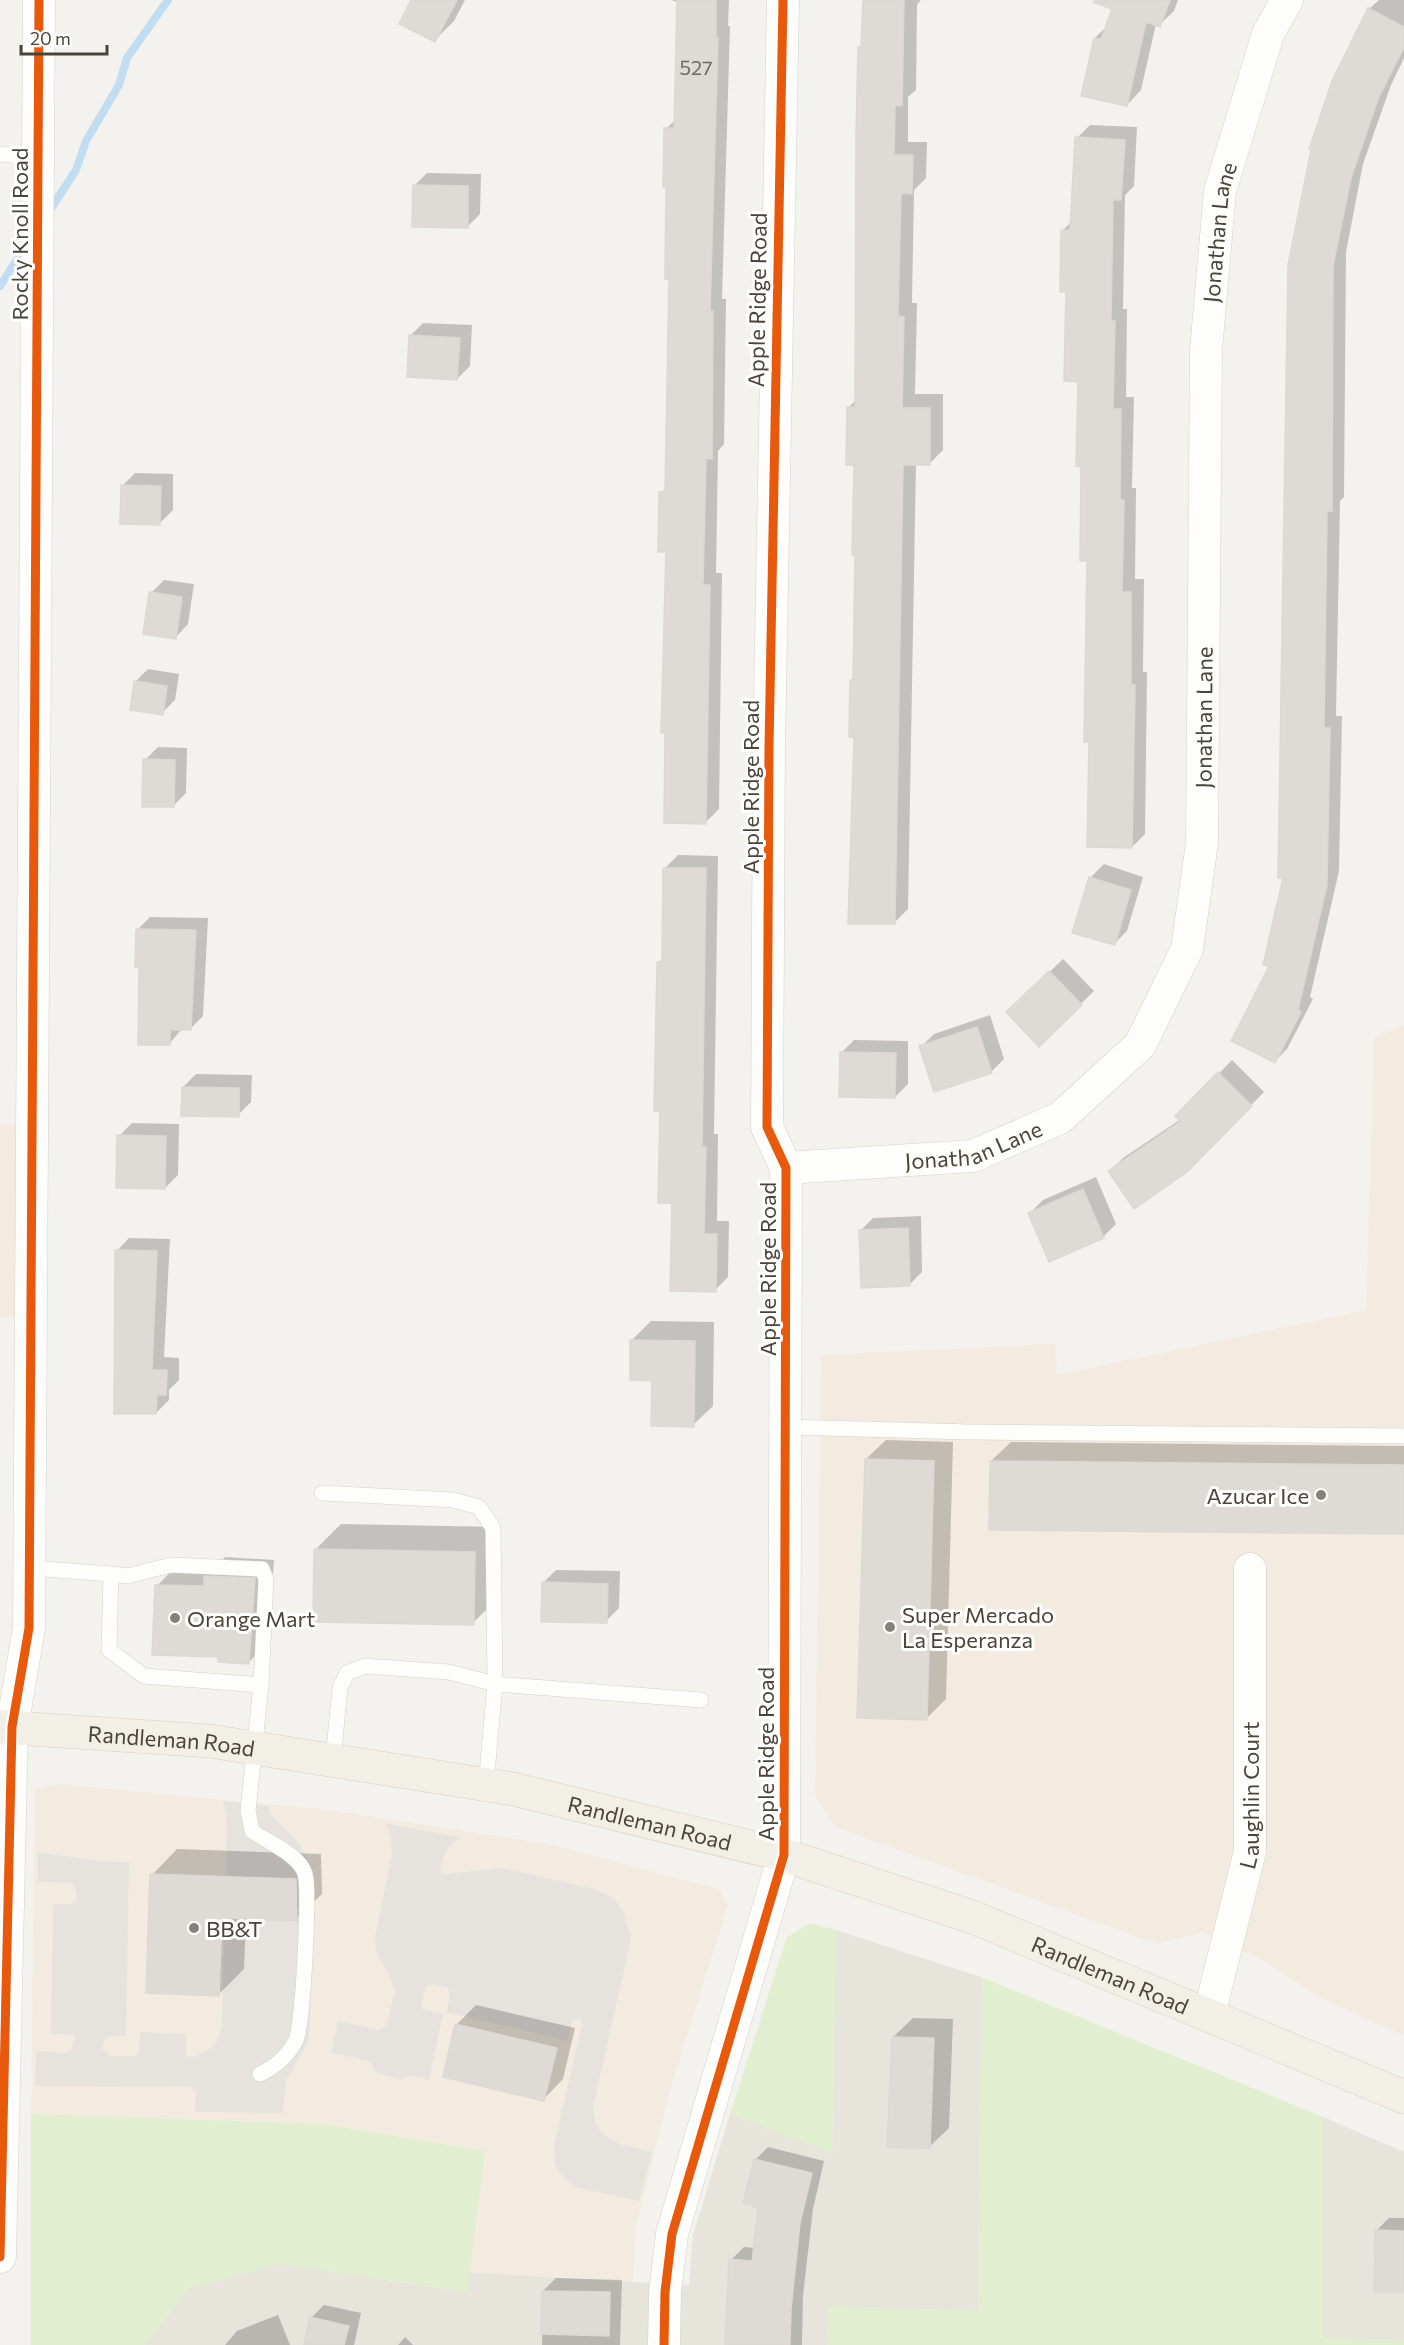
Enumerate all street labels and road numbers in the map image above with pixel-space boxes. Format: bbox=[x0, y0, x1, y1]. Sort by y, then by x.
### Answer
street label: Rocky Knoll Road bbox=[6, 148, 33, 320]
street label: Jonathan Lane bbox=[1197, 159, 1242, 304]
street label: Apple Ridge Road bbox=[742, 212, 772, 388]
street label: Jonathan Lane bbox=[1189, 646, 1217, 789]
street label: Apple Ridge Road bbox=[737, 700, 764, 874]
street label: Jonathan Lane bbox=[904, 1114, 1046, 1174]
street label: Apple Ridge Road bbox=[754, 1182, 781, 1356]
street label: Apple Ridge Road bbox=[752, 1667, 779, 1841]
street label: Randleman Road bbox=[87, 1719, 257, 1761]
street label: Laughlin Court bbox=[1233, 1721, 1264, 1871]
street label: Randleman Road bbox=[565, 1789, 734, 1855]
street label: Randleman Road bbox=[1028, 1930, 1193, 2019]

